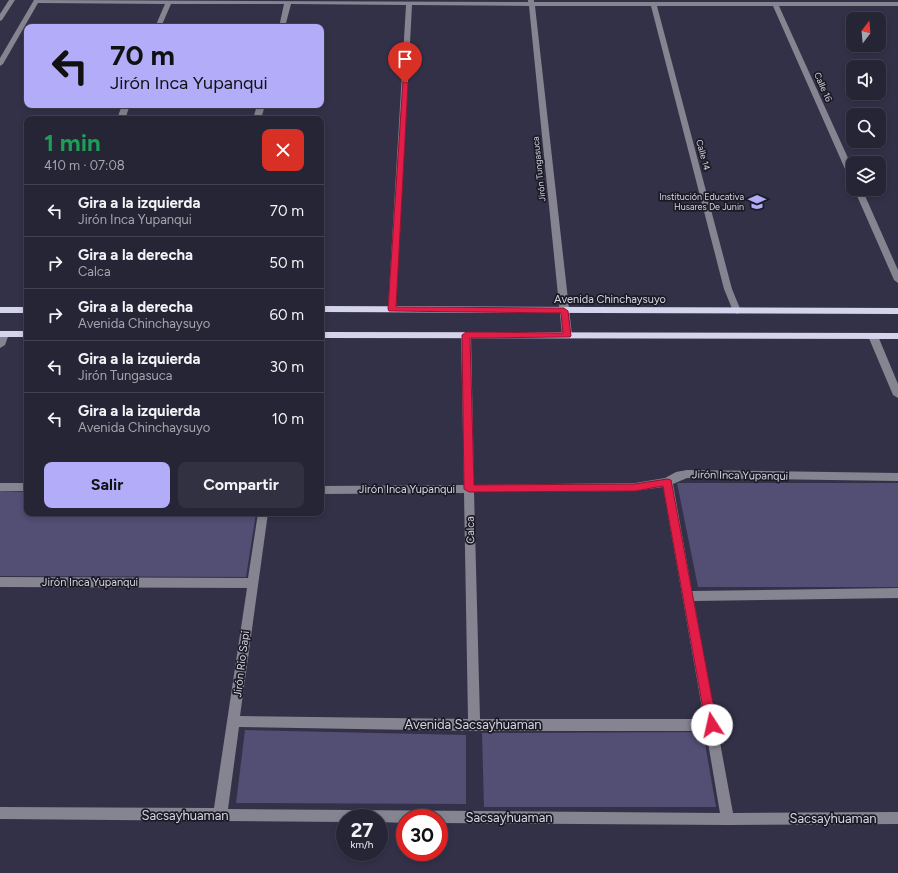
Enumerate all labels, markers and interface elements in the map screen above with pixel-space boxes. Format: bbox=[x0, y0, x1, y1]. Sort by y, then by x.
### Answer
north arrow bbox=[846, 12, 886, 52]
map controls bbox=[846, 12, 886, 196]
text: 70 m bbox=[110, 38, 175, 72]
icon: left bbox=[44, 40, 96, 92]
pin bbox=[388, 42, 422, 83]
icon: arrive bbox=[394, 48, 416, 70]
button: sound bbox=[846, 60, 886, 100]
street label: Calle 16 bbox=[812, 70, 835, 103]
text: Jirón Inca Yupanqui bbox=[110, 72, 268, 94]
button: search bbox=[846, 108, 886, 148]
text: 1 min bbox=[44, 128, 101, 157]
button: close bbox=[262, 129, 304, 171]
street label: Jirón Tungasuca bbox=[530, 136, 547, 202]
street label: Calle 14 bbox=[694, 138, 713, 172]
button: layers bbox=[846, 156, 886, 196]
text: 410 m · 07:08 bbox=[44, 158, 125, 173]
place label: Institución Educativa Husares De Junin bbox=[659, 191, 744, 212]
school or university icon: Institución Educativa Husares De Junin bbox=[747, 192, 767, 212]
text: Gira a la izquierda bbox=[78, 194, 200, 212]
icon: left bbox=[44, 200, 66, 222]
text: 70 m bbox=[270, 202, 304, 220]
text: Jirón Inca Yupanqui bbox=[78, 212, 192, 227]
text: Gira a la derecha bbox=[78, 246, 193, 264]
icon: right bbox=[44, 252, 66, 274]
text: 50 m bbox=[269, 254, 304, 272]
text: Calca bbox=[78, 264, 111, 279]
street label: Avenida Chinchaysuyo bbox=[554, 293, 666, 306]
text: Gira a la derecha bbox=[78, 298, 193, 316]
icon: right bbox=[44, 304, 66, 326]
text: 60 m bbox=[269, 306, 304, 324]
text: Avenida Chinchaysuyo bbox=[78, 316, 210, 331]
text: Gira a la izquierda bbox=[78, 350, 200, 368]
icon: left bbox=[44, 356, 66, 378]
text: 30 m bbox=[270, 358, 304, 376]
text: Jirón Tungasuca bbox=[78, 368, 172, 383]
text: Gira a la izquierda bbox=[78, 402, 200, 420]
icon: left bbox=[44, 408, 66, 430]
text: 10 m bbox=[272, 410, 304, 428]
text: Avenida Chinchaysuyo bbox=[78, 420, 210, 435]
button: Salir bbox=[44, 462, 170, 508]
button: Compartir bbox=[178, 462, 304, 508]
street label: Jirón Inca Yupanqui bbox=[692, 468, 788, 483]
street label: Jirón Inca Yupanqui bbox=[359, 483, 455, 496]
street label: Calca bbox=[464, 516, 477, 544]
street label: Jirón Inca Yupanqui bbox=[42, 576, 138, 589]
street label: Jirón Rio Sapi bbox=[231, 630, 252, 698]
position arrow bbox=[691, 704, 733, 746]
street label: Avenida Sacsayhuaman bbox=[404, 717, 542, 732]
street label: Sacsayhuaman bbox=[141, 808, 229, 823]
speed limit sign: 30 bbox=[396, 809, 448, 861]
street label: Sacsayhuaman bbox=[465, 810, 553, 825]
street label: Sacsayhuaman bbox=[789, 811, 877, 826]
text: 27 bbox=[351, 818, 373, 842]
text: km/h bbox=[351, 838, 373, 851]

